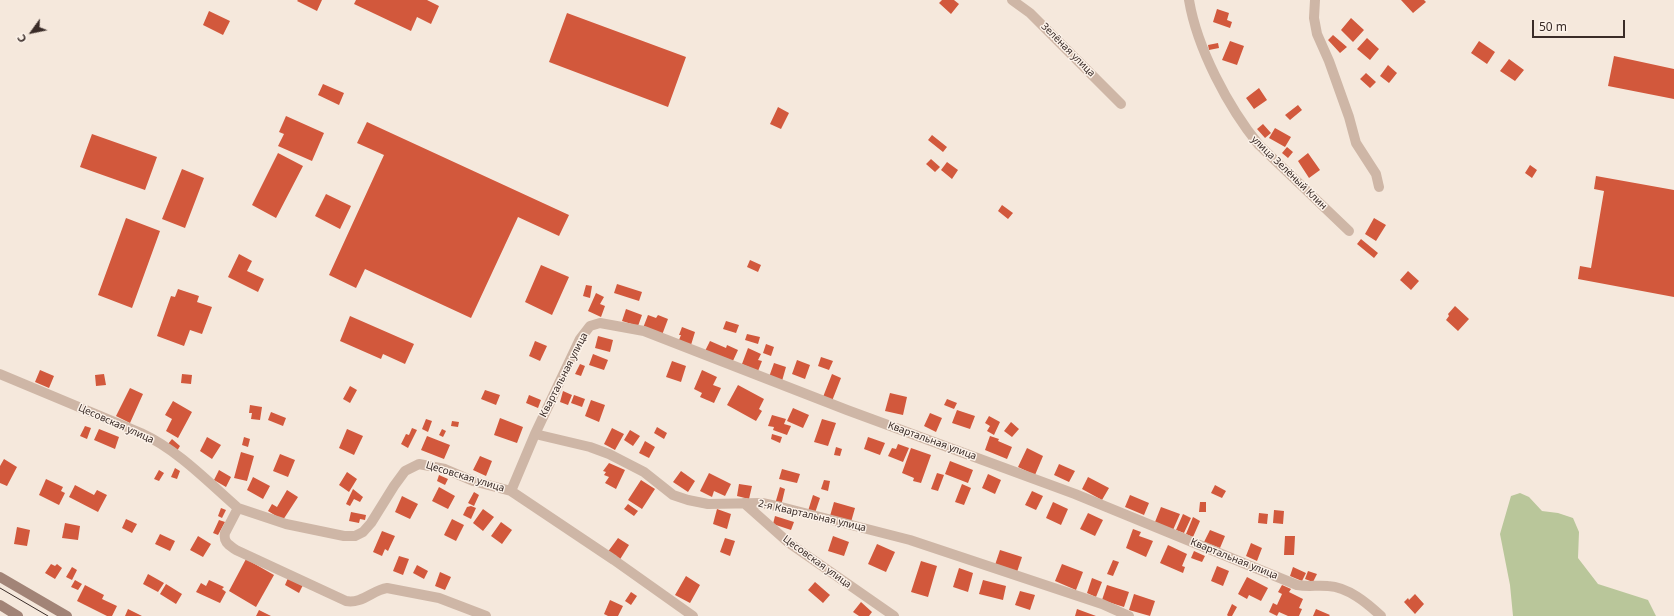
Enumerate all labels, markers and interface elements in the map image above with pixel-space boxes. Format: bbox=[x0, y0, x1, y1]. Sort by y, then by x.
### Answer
north arrow bbox=[12, 12, 52, 52]
scale bar bbox=[1534, 12, 1627, 38]
text: 50 m bbox=[1539, 18, 1567, 35]
street label: Зелёная улица bbox=[1039, 21, 1097, 79]
text: С bbox=[13, 32, 30, 46]
street label: улица Зелёный Клин bbox=[1249, 134, 1329, 212]
street label: Квартальная улица bbox=[537, 331, 591, 419]
street label: Цесовская улица bbox=[76, 402, 156, 446]
street label: Квартальная улица bbox=[886, 419, 978, 463]
street label: Цесовская улица bbox=[424, 459, 506, 495]
street label: 2-я Квартальная улица bbox=[757, 498, 867, 534]
street label: Цесовская улица bbox=[780, 533, 854, 591]
street label: Квартальная улица bbox=[1188, 536, 1280, 582]

